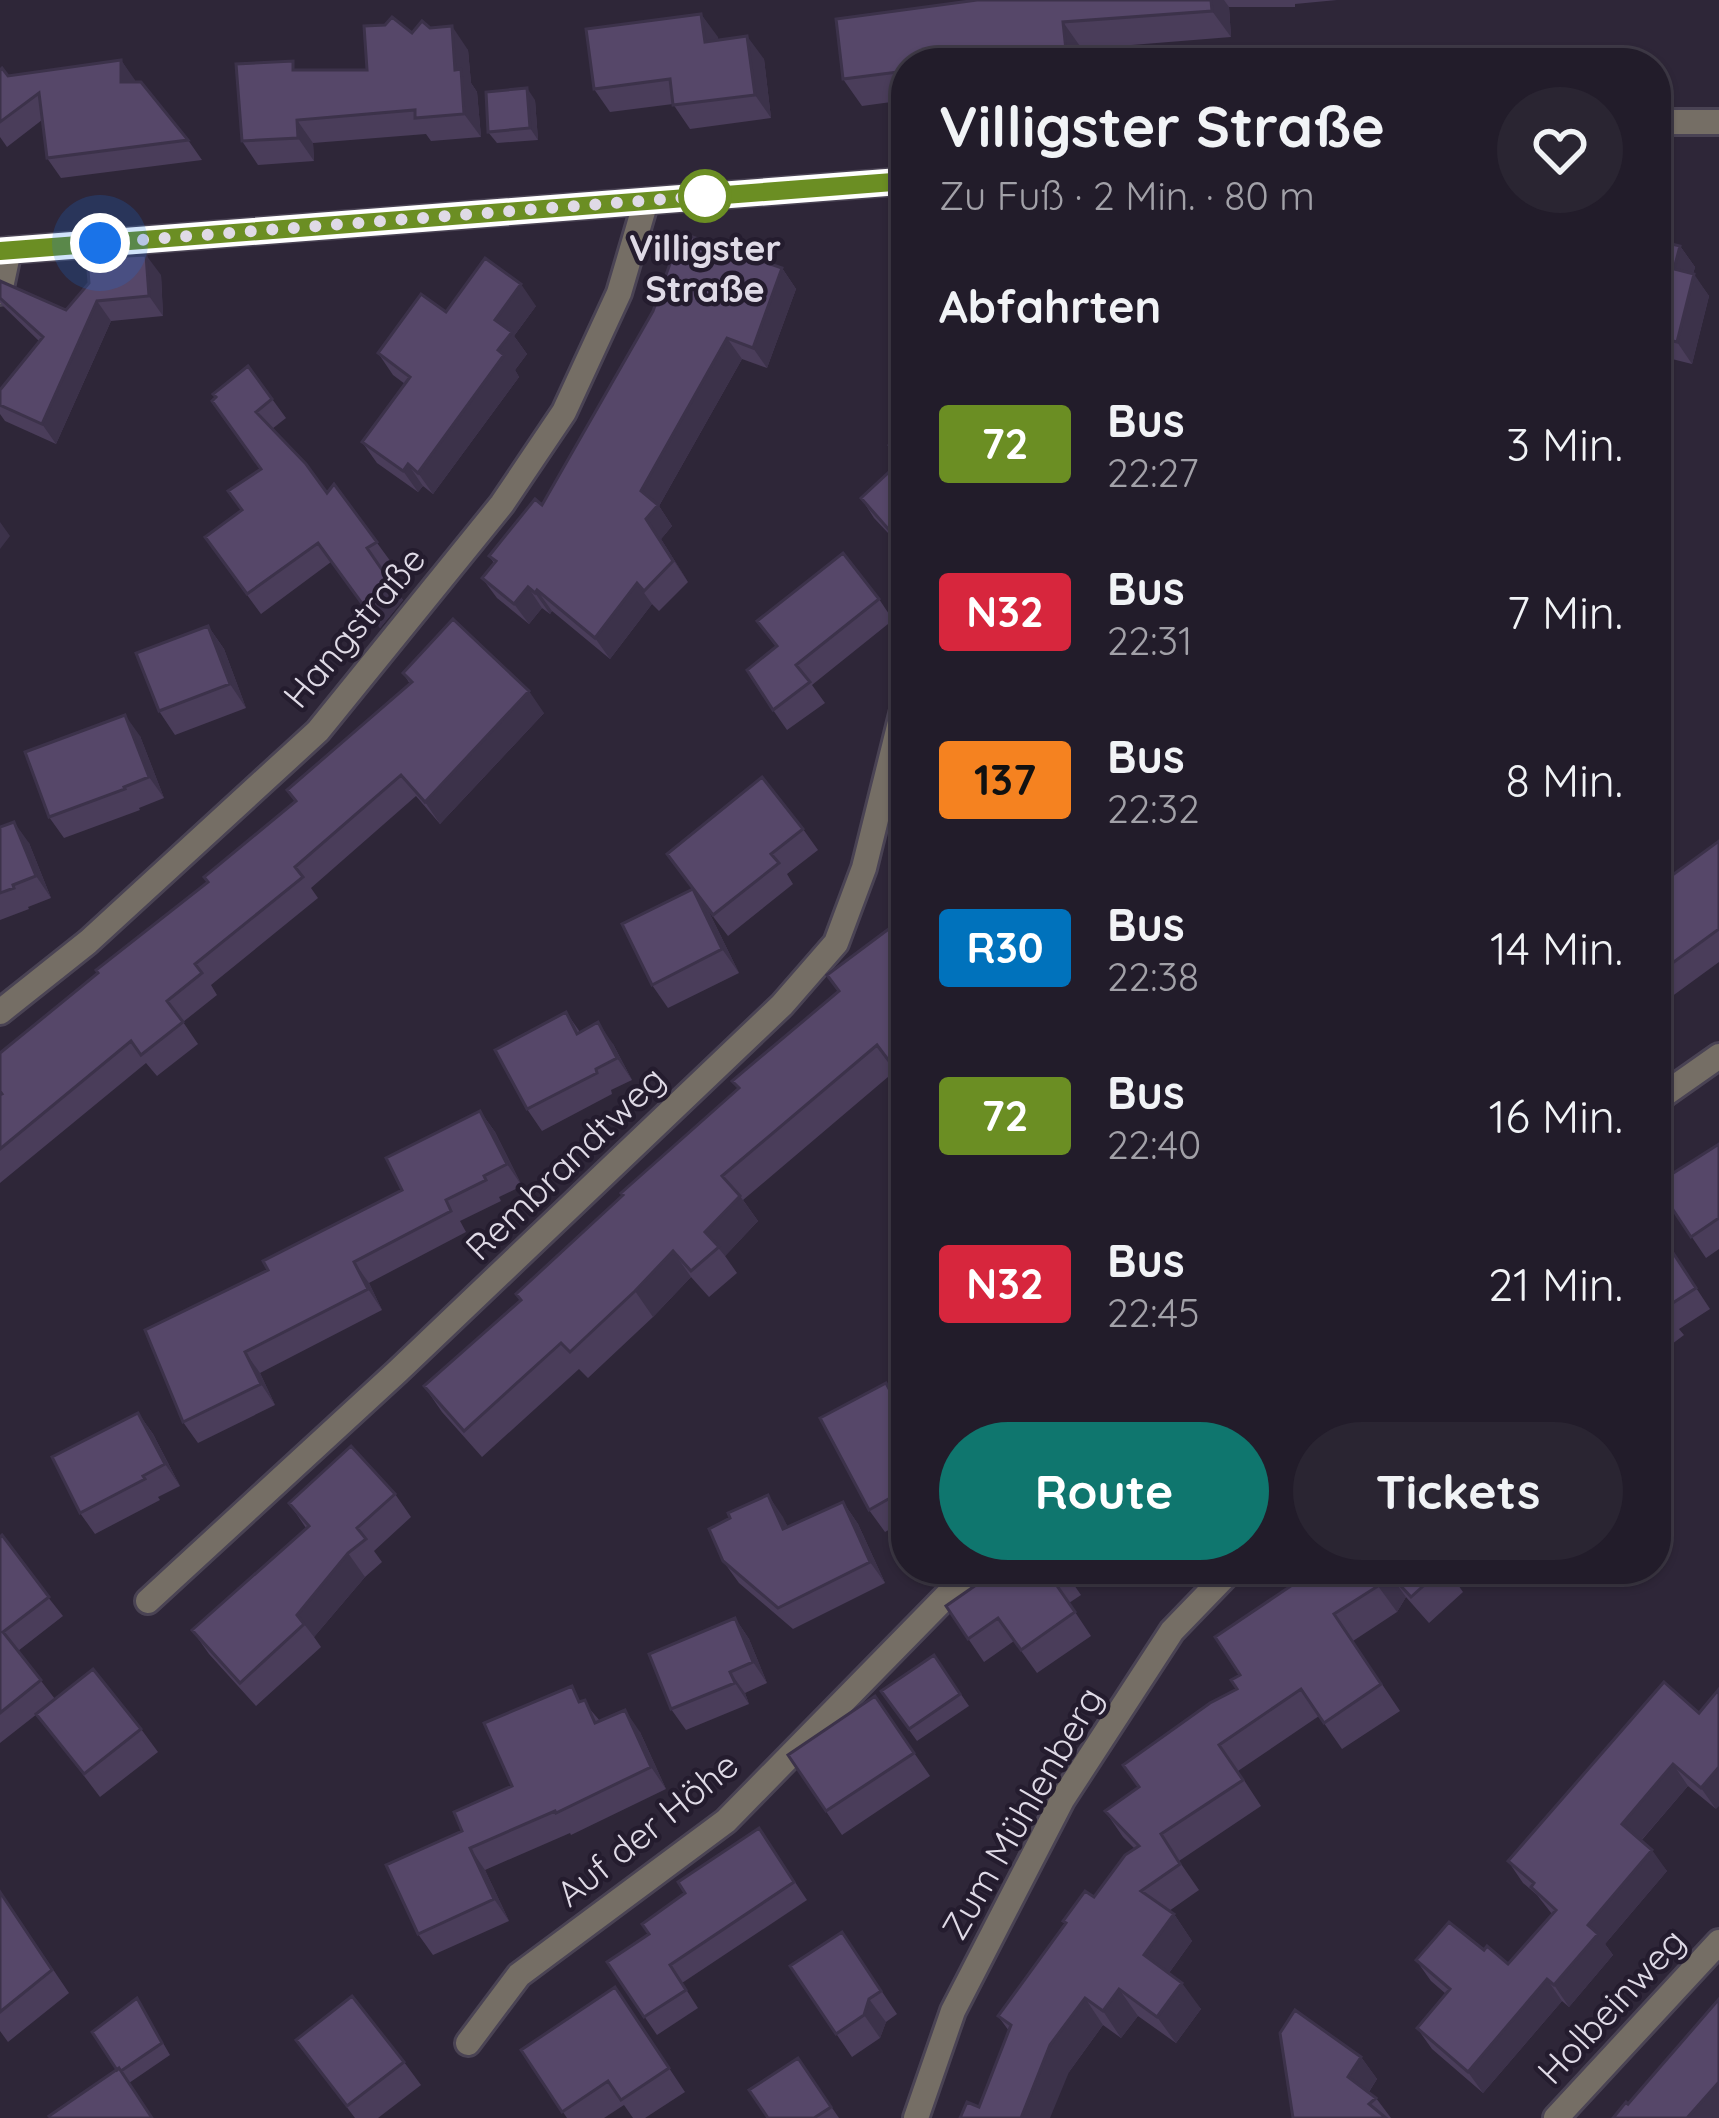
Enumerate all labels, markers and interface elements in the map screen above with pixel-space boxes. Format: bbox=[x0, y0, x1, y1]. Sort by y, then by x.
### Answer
button: heart bbox=[1497, 87, 1623, 213]
text: Villigster Straße bbox=[939, 90, 1385, 161]
marker: Villigster Straße bbox=[680, 171, 730, 221]
text: Zu Fuß · 2 Min. · 80 m bbox=[939, 171, 1315, 220]
your location bbox=[70, 213, 130, 273]
place label: Villigster Straße bbox=[629, 225, 781, 311]
text: Abfahrten bbox=[939, 278, 1161, 334]
text: Bus bbox=[1107, 392, 1185, 448]
text: 3 Min. bbox=[1506, 416, 1623, 472]
text: 72 bbox=[982, 417, 1028, 470]
text: 22:27 bbox=[1107, 448, 1198, 497]
street label: Hangstraße bbox=[273, 537, 434, 717]
text: Bus bbox=[1107, 560, 1185, 616]
text: 7 Min. bbox=[1507, 584, 1623, 640]
text: N32 bbox=[966, 585, 1044, 638]
text: 22:31 bbox=[1107, 616, 1192, 665]
text: Bus bbox=[1107, 728, 1185, 784]
text: 8 Min. bbox=[1505, 752, 1623, 808]
text: 137 bbox=[974, 753, 1036, 806]
text: 22:32 bbox=[1107, 784, 1200, 833]
text: Bus bbox=[1107, 896, 1185, 952]
text: 14 Min. bbox=[1490, 920, 1623, 976]
text: R30 bbox=[966, 921, 1044, 974]
text: 22:38 bbox=[1107, 952, 1199, 1001]
street label: Rembrandtweg bbox=[455, 1056, 674, 1269]
text: Bus bbox=[1107, 1064, 1185, 1120]
text: 16 Min. bbox=[1489, 1088, 1623, 1144]
text: 72 bbox=[982, 1089, 1028, 1142]
text: 22:40 bbox=[1107, 1120, 1201, 1169]
text: Bus bbox=[1107, 1232, 1185, 1288]
text: 21 Min. bbox=[1488, 1256, 1623, 1312]
text: N32 bbox=[966, 1257, 1044, 1310]
text: 22:45 bbox=[1107, 1288, 1200, 1337]
button: Route bbox=[939, 1422, 1269, 1560]
button: Tickets bbox=[1293, 1422, 1623, 1560]
street label: Zum Mühlenberg bbox=[931, 1679, 1112, 1947]
street label: Auf der Höhe bbox=[547, 1742, 747, 1915]
street label: Holbeinweg bbox=[1527, 1919, 1694, 2093]

